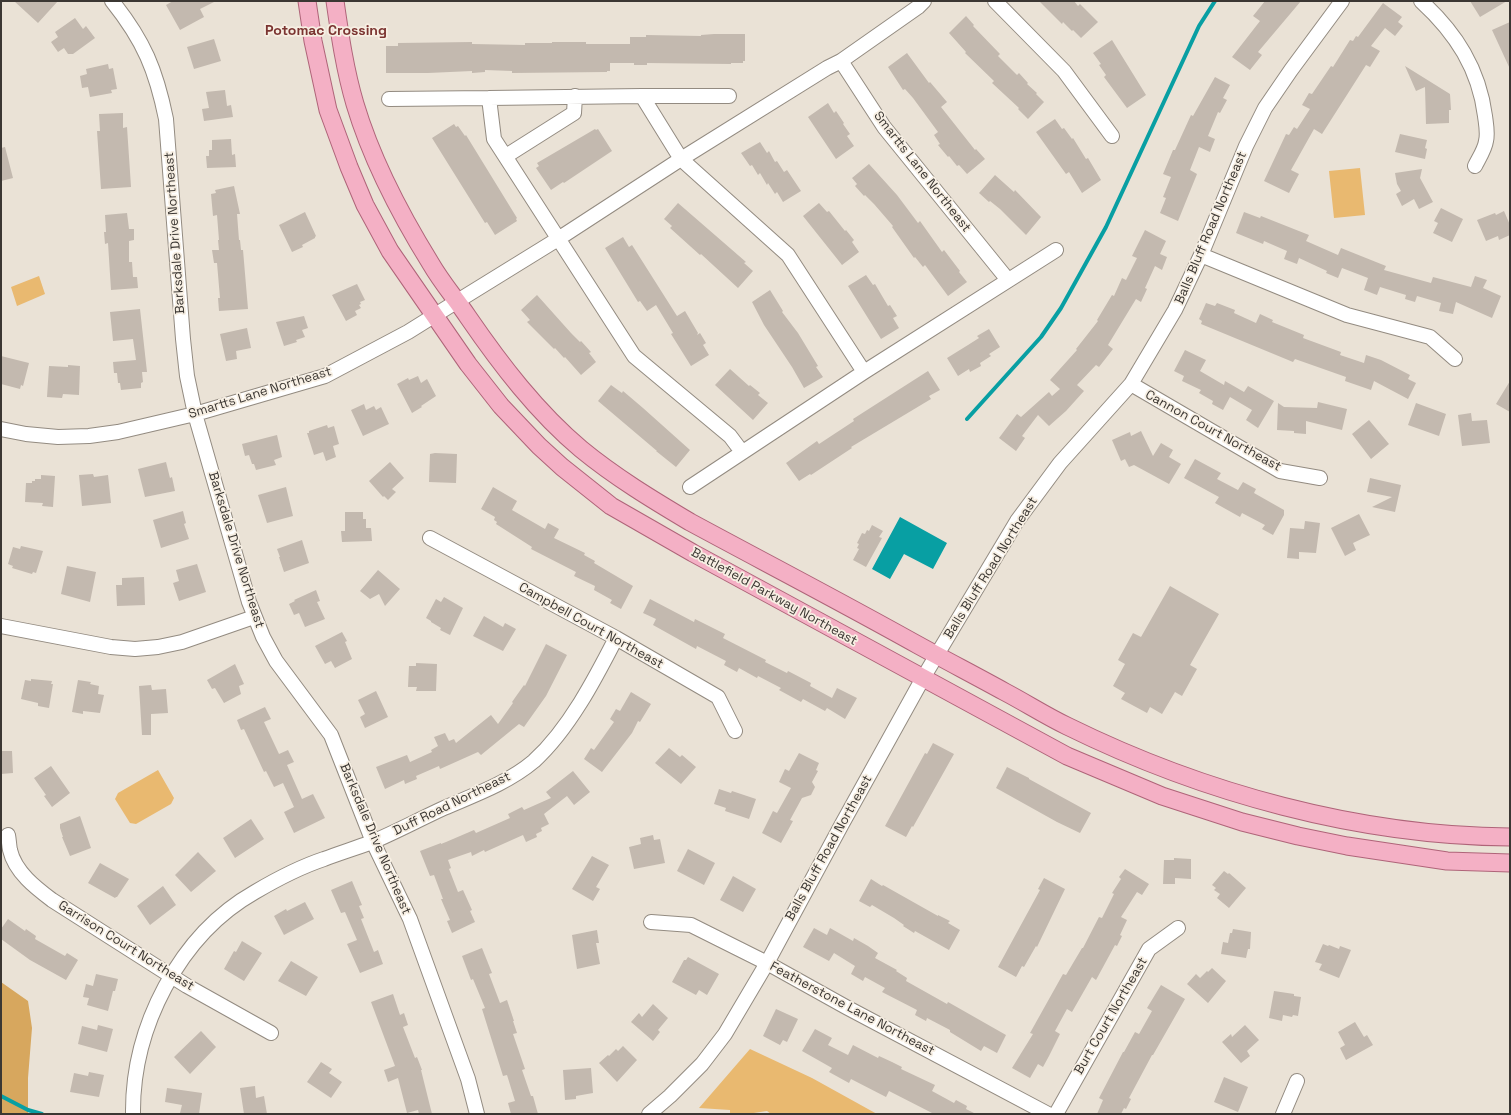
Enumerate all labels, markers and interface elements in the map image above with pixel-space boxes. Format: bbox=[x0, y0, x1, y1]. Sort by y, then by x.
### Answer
district label: Potomac Crossing bbox=[265, 23, 387, 39]
street label: Smartts Lane Northeast bbox=[870, 109, 974, 235]
street label: Balls Bluff Road Northeast bbox=[1172, 149, 1250, 307]
street label: Barksdale Drive Northeast bbox=[162, 151, 188, 315]
street label: Smartts Lane Northeast bbox=[187, 364, 333, 422]
street label: Cannon Court Northeast bbox=[1142, 387, 1284, 475]
street label: Barksdale Drive Northeast bbox=[205, 470, 267, 630]
street label: Balls Bluff Road Northeast bbox=[941, 494, 1041, 642]
street label: Battlefield Parkway Northeast bbox=[688, 545, 860, 649]
street label: Campbell Court Northeast bbox=[516, 580, 666, 672]
street label: Barksdale Drive Northeast bbox=[336, 761, 414, 917]
street label: Duff Road Northeast bbox=[391, 769, 513, 839]
street label: Balls Bluff Road Northeast bbox=[782, 772, 876, 924]
street label: Garrison Court Northeast bbox=[55, 898, 197, 994]
street label: Burt Court Northeast bbox=[1071, 955, 1151, 1077]
street label: Featherstone Lane Northeast bbox=[767, 959, 937, 1059]

